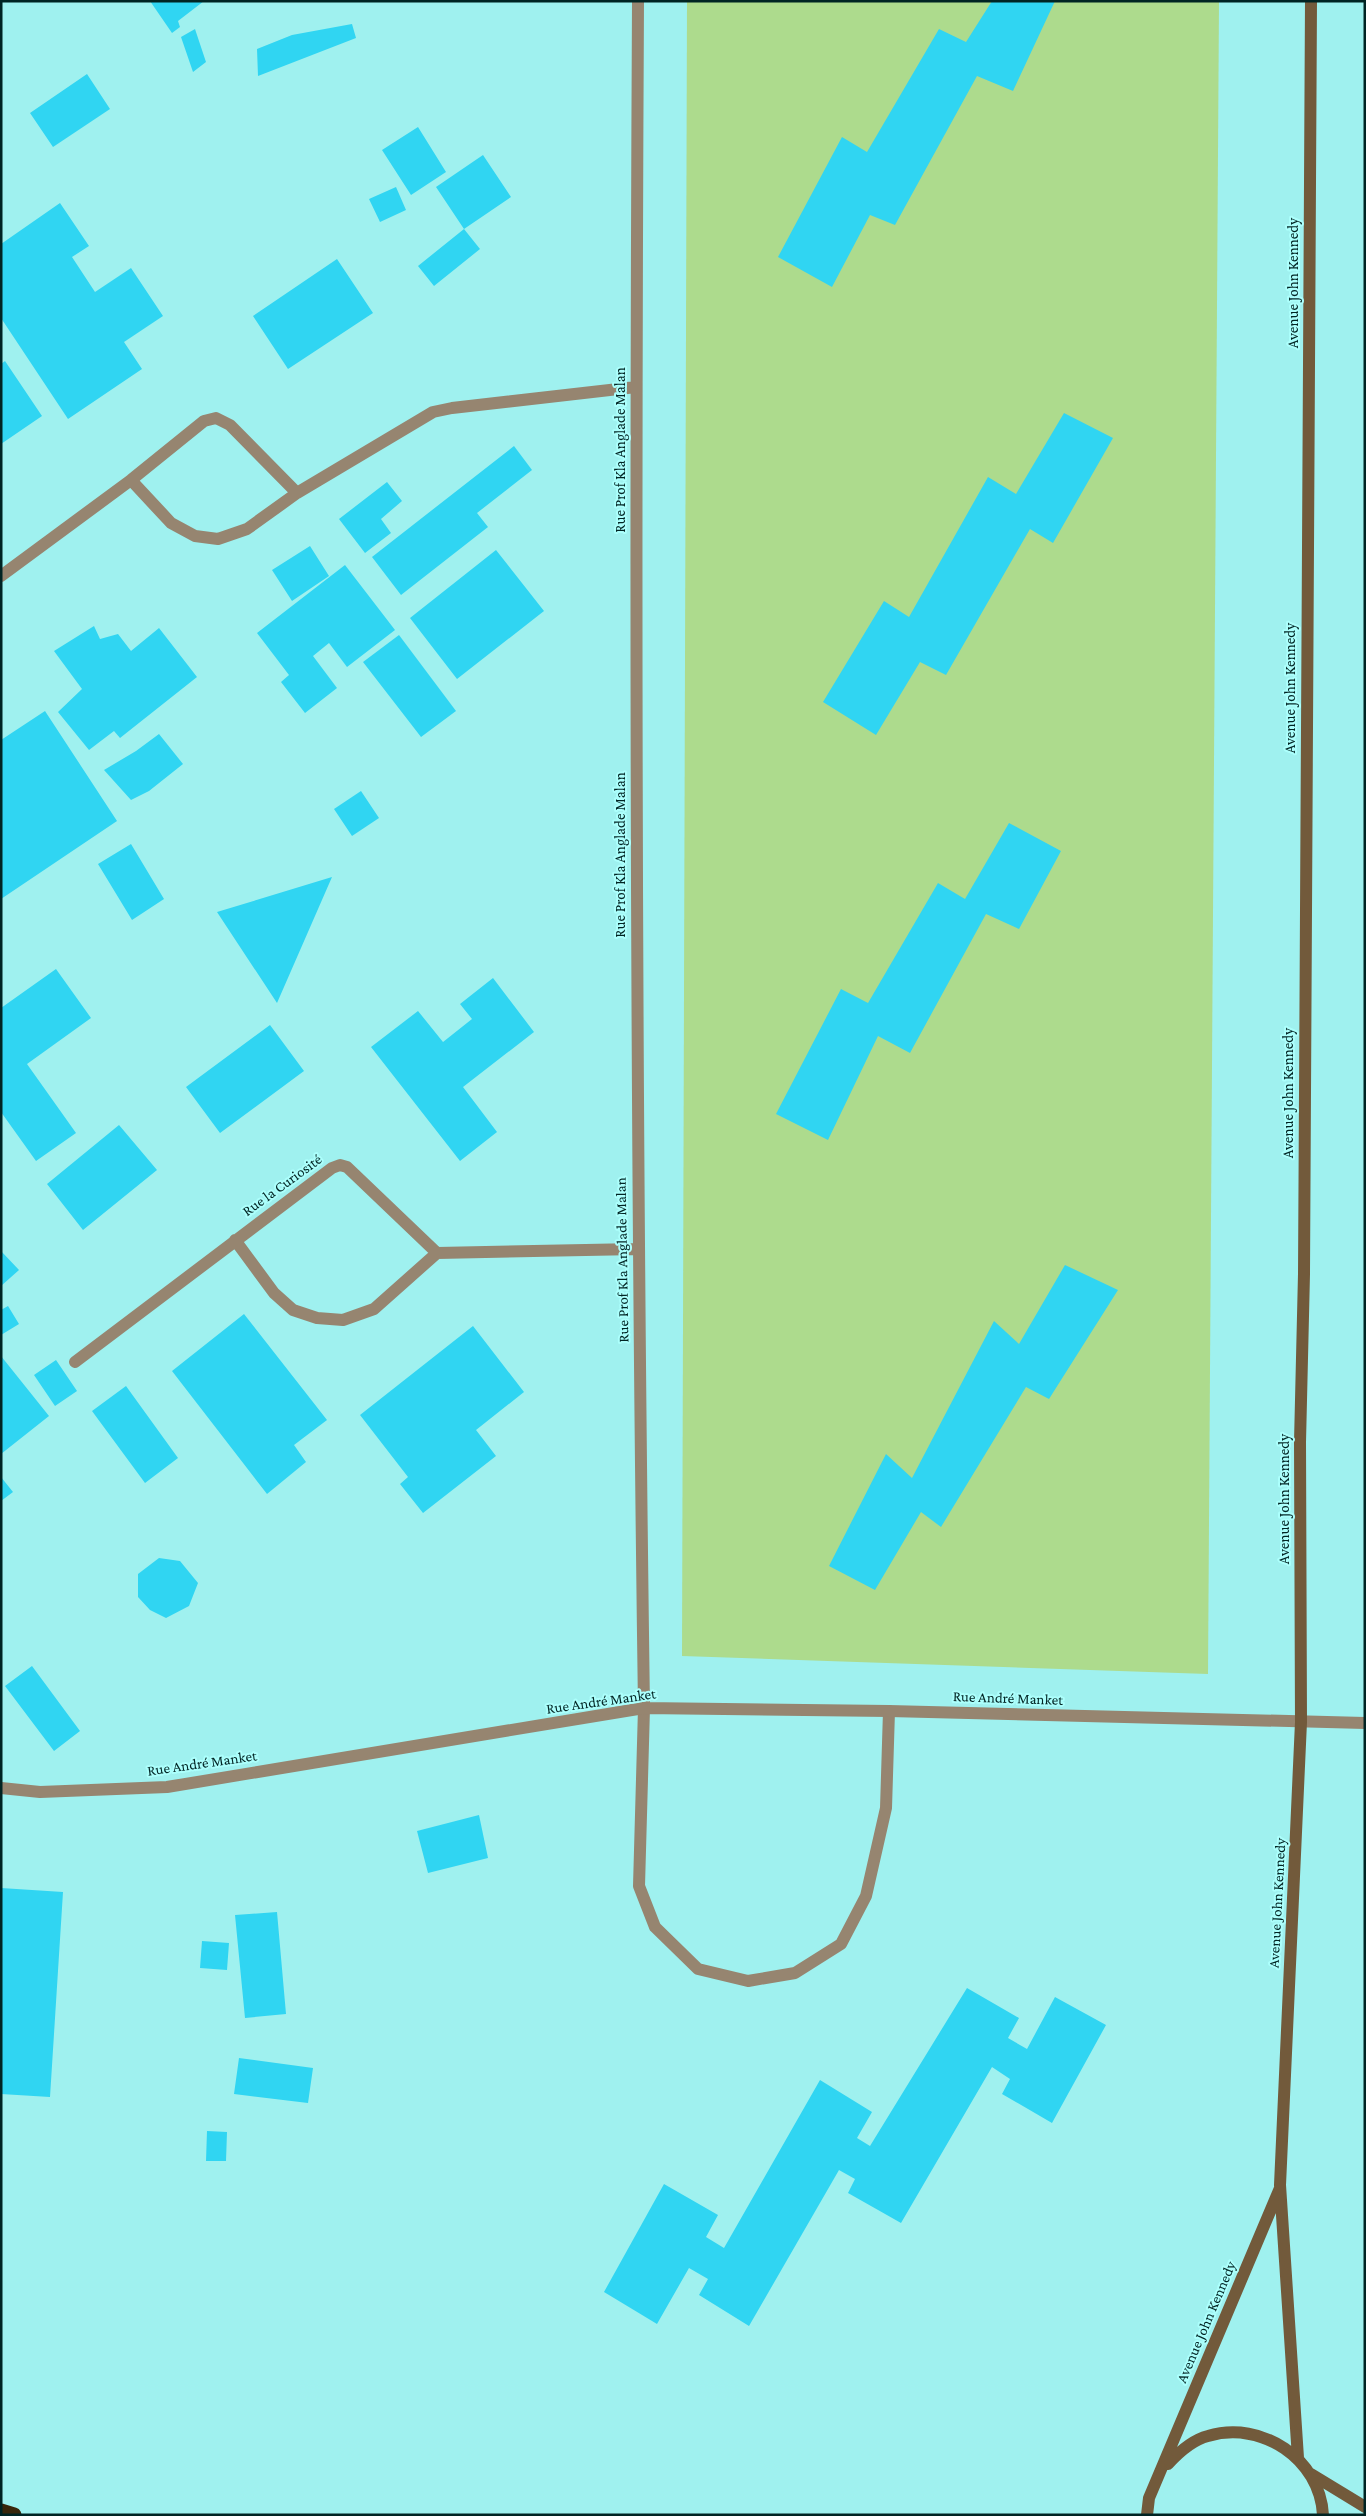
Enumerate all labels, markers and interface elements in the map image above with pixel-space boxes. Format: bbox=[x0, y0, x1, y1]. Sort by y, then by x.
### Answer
street label: Avenue John Kennedy bbox=[1285, 218, 1302, 348]
street label: Rue Prof Kla Anglade Malan bbox=[612, 367, 629, 533]
street label: Avenue John Kennedy bbox=[1282, 623, 1299, 753]
street label: Rue Prof Kla Anglade Malan bbox=[612, 772, 629, 938]
street label: Avenue John Kennedy bbox=[1280, 1028, 1297, 1158]
street label: Rue la Curiosité bbox=[239, 1151, 325, 1219]
street label: Rue Prof Kla Anglade Malan bbox=[613, 1177, 632, 1343]
street label: Avenue John Kennedy bbox=[1276, 1434, 1293, 1564]
street label: Rue André Manket bbox=[545, 1685, 658, 1717]
street label: Rue André Manket bbox=[953, 1688, 1065, 1708]
street label: Rue André Manket bbox=[146, 1747, 259, 1779]
street label: Avenue John Kennedy bbox=[1266, 1837, 1289, 1969]
street label: Avenue John Kennedy bbox=[1173, 2259, 1240, 2386]

